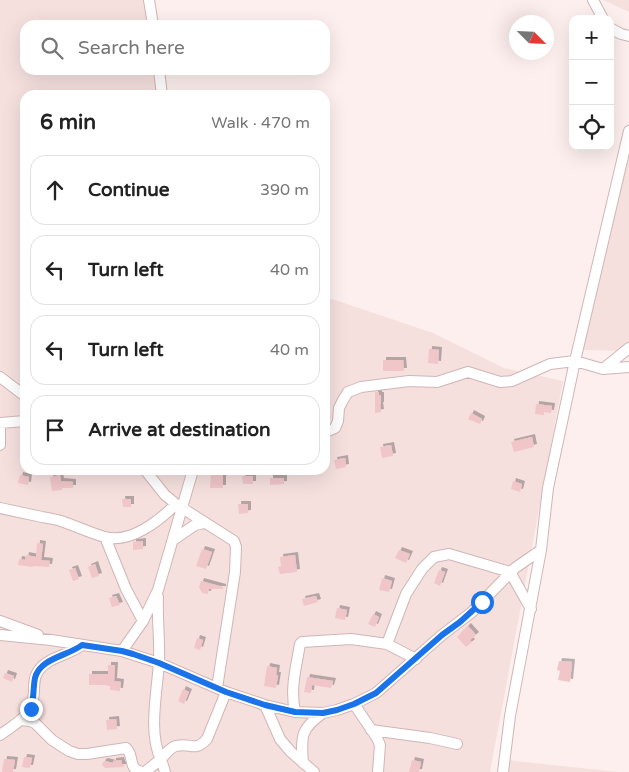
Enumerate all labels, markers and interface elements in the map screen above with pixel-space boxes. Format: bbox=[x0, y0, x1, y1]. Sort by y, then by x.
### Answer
north arrow bbox=[509, 15, 554, 60]
map controls bbox=[569, 15, 614, 150]
button: + bbox=[569, 15, 614, 60]
search box bbox=[20, 20, 330, 75]
icon: search bbox=[38, 34, 66, 62]
text: Search here bbox=[78, 37, 185, 59]
button: − bbox=[569, 60, 614, 105]
button: locate bbox=[569, 105, 614, 150]
text: 6 min bbox=[40, 110, 96, 135]
text: Walk · 470 m bbox=[211, 113, 310, 133]
icon: ahead bbox=[41, 176, 69, 204]
text: Continue bbox=[88, 179, 170, 201]
text: 390 m bbox=[260, 180, 309, 200]
icon: left bbox=[41, 256, 69, 284]
text: Turn left bbox=[88, 259, 164, 281]
text: 40 m bbox=[270, 260, 309, 280]
icon: left bbox=[41, 336, 69, 364]
text: Turn left bbox=[88, 339, 164, 361]
text: 40 m bbox=[270, 340, 309, 360]
icon: arrive bbox=[41, 416, 69, 444]
text: Arrive at destination bbox=[88, 419, 271, 441]
route start bbox=[471, 591, 494, 614]
route end bbox=[20, 698, 43, 721]

